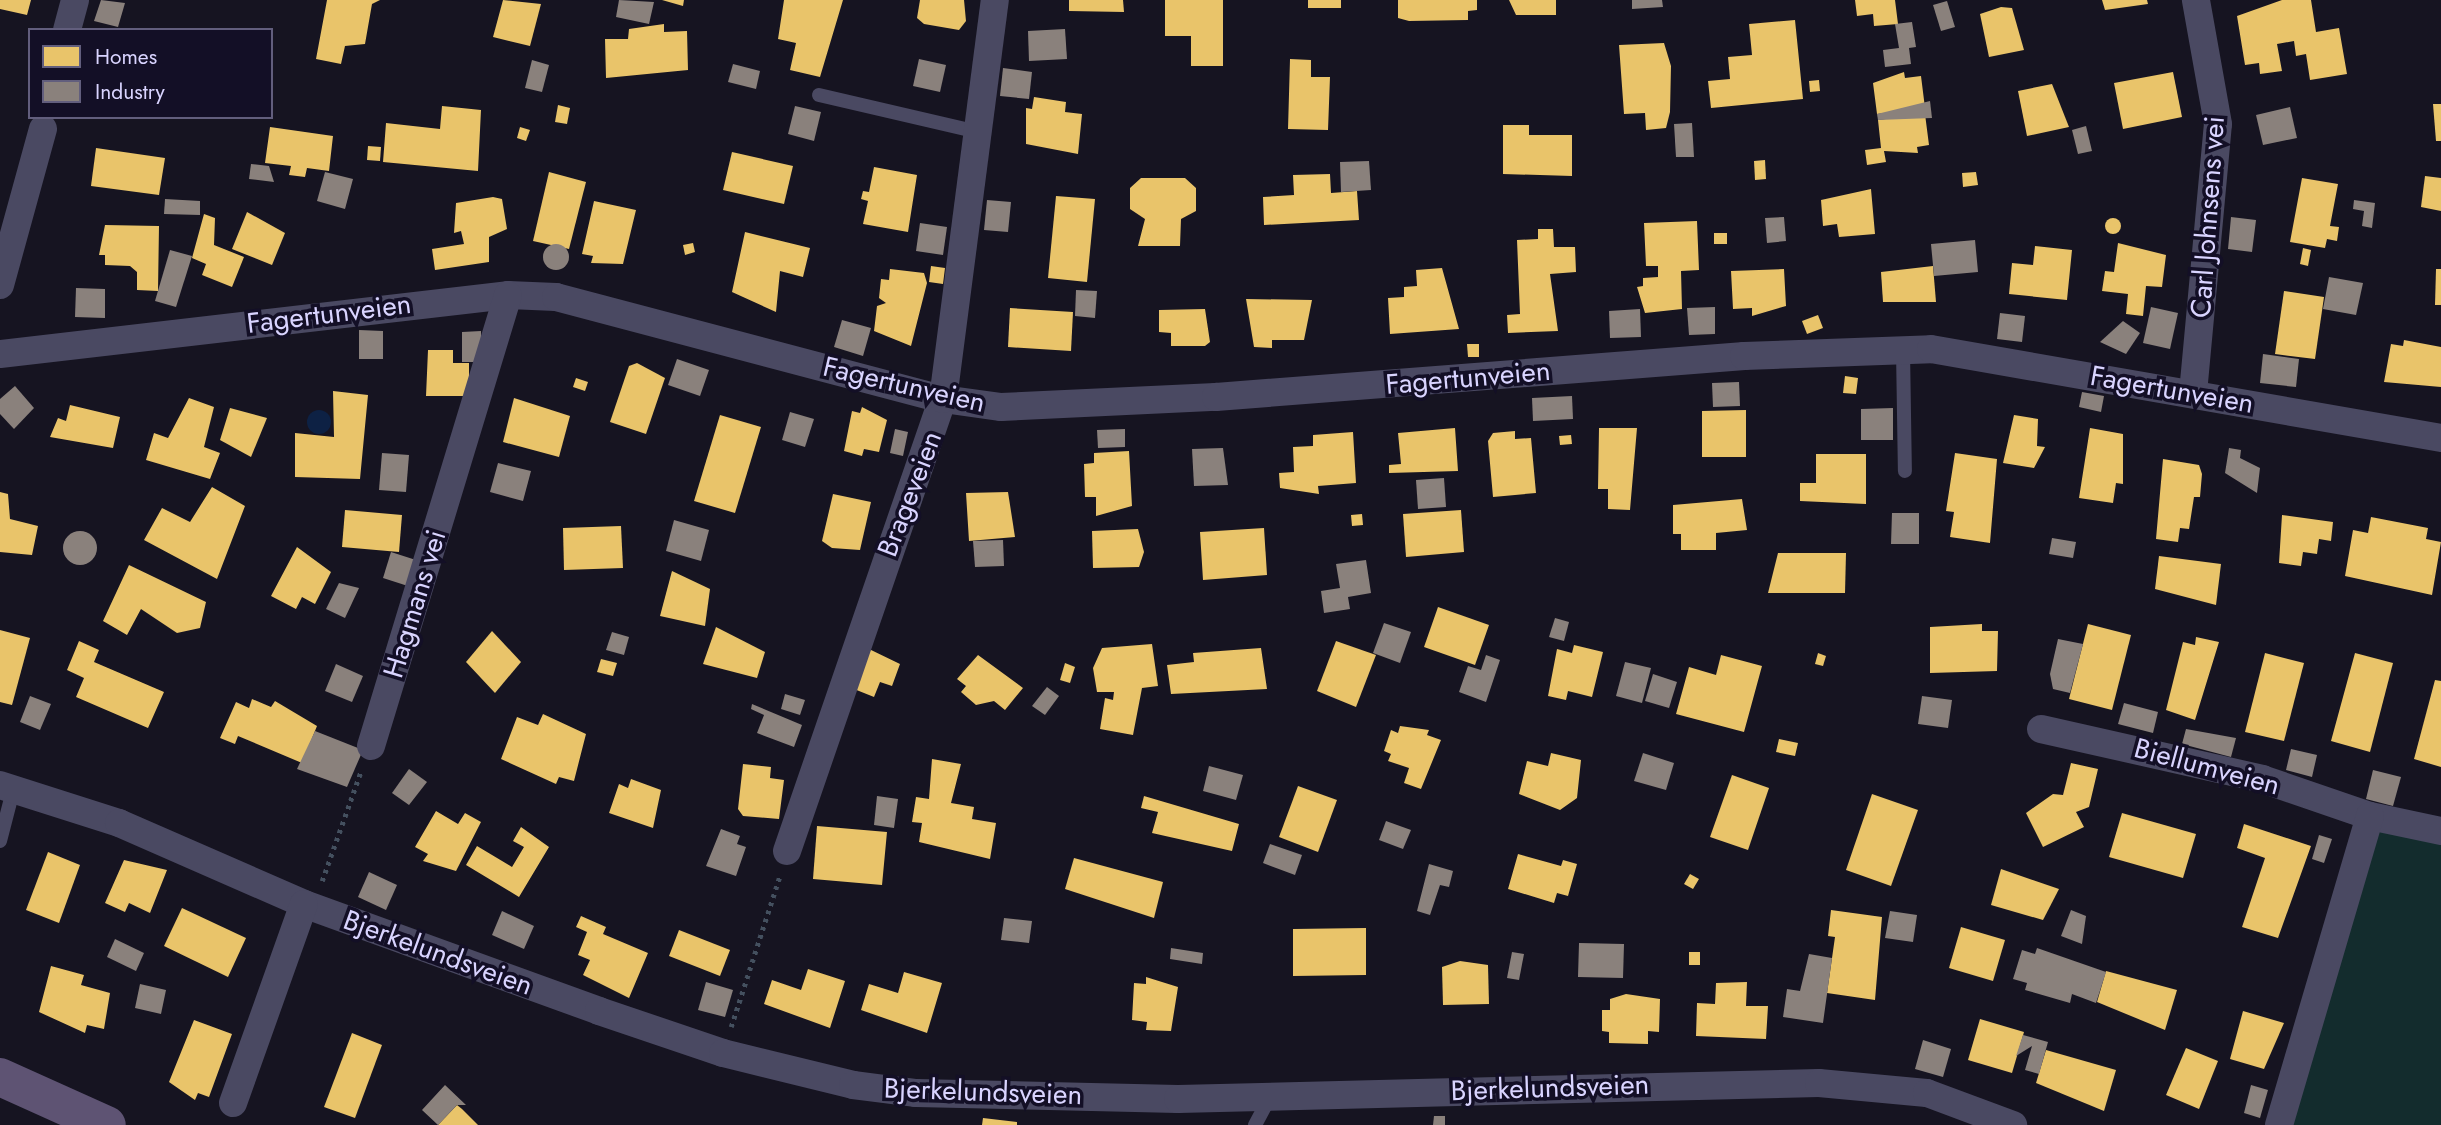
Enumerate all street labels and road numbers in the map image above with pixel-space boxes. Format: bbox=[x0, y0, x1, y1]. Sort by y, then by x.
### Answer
street label: Carl Johnsens vei bbox=[2184, 115, 2232, 319]
street label: Fagertunveien bbox=[245, 287, 413, 341]
street label: Fagertunveien bbox=[820, 350, 988, 420]
street label: Fagertunveien bbox=[1384, 354, 1552, 402]
street label: Fagertunveien bbox=[2088, 359, 2256, 421]
street label: Brageveien bbox=[871, 427, 949, 561]
street label: Hagmans vei bbox=[377, 526, 453, 682]
street label: Biellumveien bbox=[2131, 731, 2283, 803]
street label: Bjerkelundsveien bbox=[339, 903, 537, 1003]
street label: Bjerkelundsveien bbox=[1450, 1068, 1650, 1108]
street label: Bjerkelundsveien bbox=[883, 1072, 1083, 1112]

